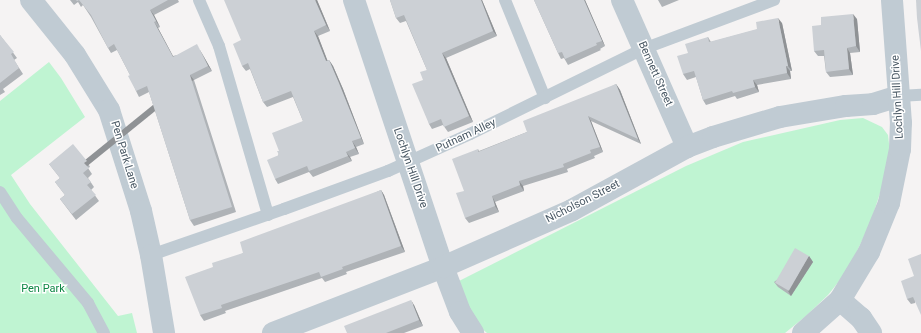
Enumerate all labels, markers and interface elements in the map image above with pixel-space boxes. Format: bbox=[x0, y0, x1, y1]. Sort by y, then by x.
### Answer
street label: Bennett Street bbox=[635, 40, 675, 108]
street label: Lochlyn Hill Drive bbox=[889, 55, 907, 139]
street label: Putnam Alley bbox=[434, 116, 498, 156]
street label: Pen Park Lane bbox=[107, 119, 141, 191]
street label: Lochlyn Hill Drive bbox=[390, 126, 430, 210]
street label: Nicholson Street bbox=[544, 178, 622, 226]
park label: Pen Park bbox=[21, 282, 65, 296]

